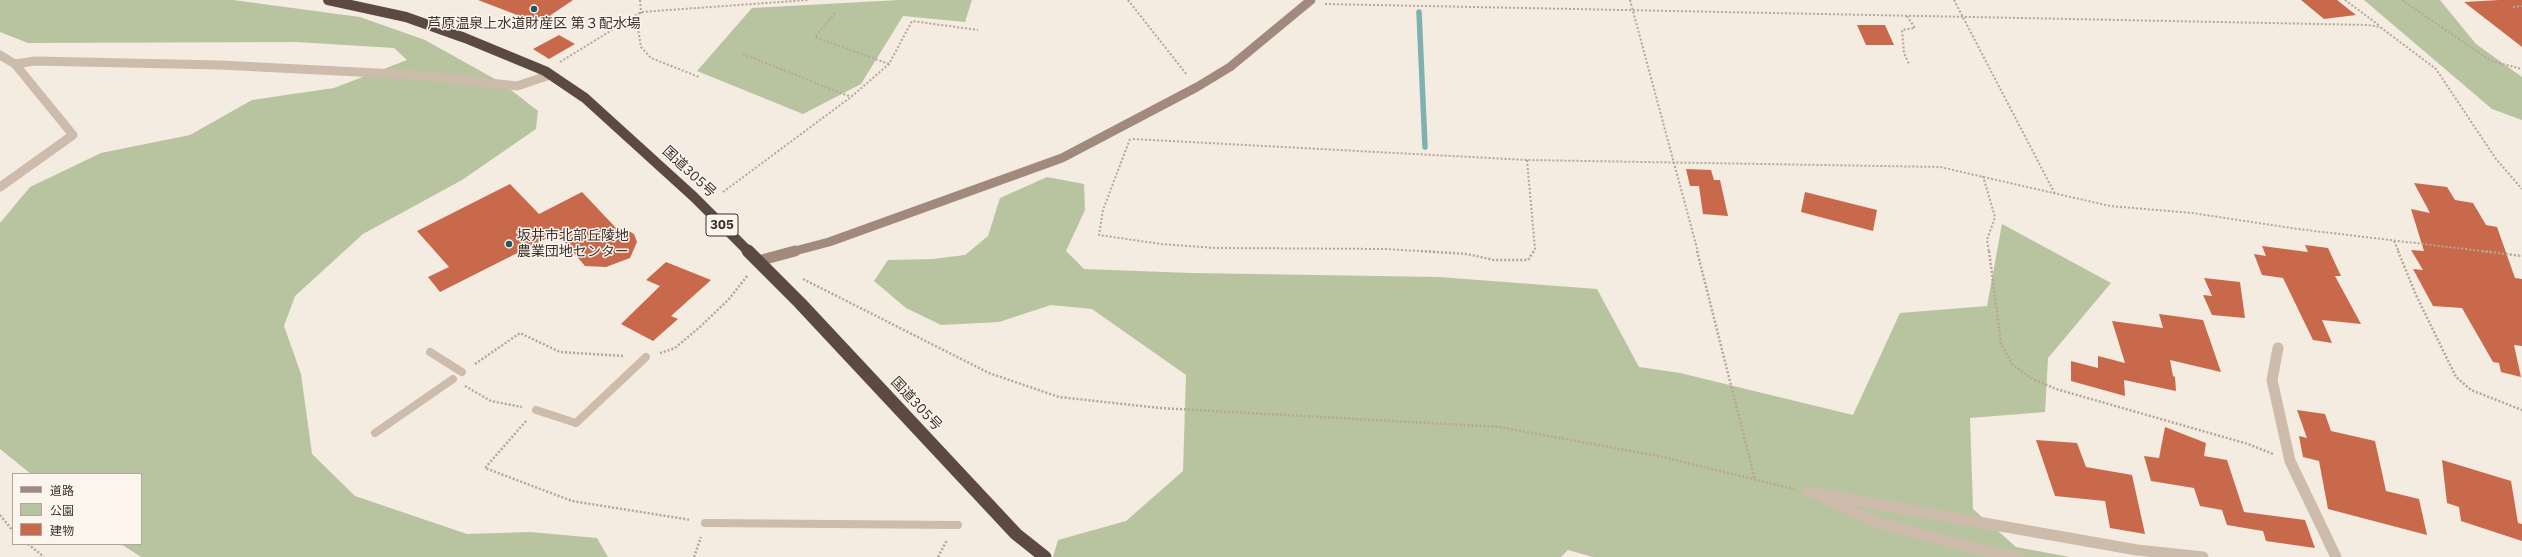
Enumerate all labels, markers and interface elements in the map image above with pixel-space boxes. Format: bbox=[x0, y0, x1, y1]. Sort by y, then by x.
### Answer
marker: 芦原温泉上水道財産区 第３配水場 bbox=[529, 4, 539, 14]
place label: 芦原温泉上水道財産区 第３配水場 bbox=[427, 16, 641, 32]
street label: 国道305号 bbox=[659, 143, 719, 201]
road number: 305 bbox=[706, 214, 738, 236]
place label: 坂井市北部丘陵地 農業団地センター bbox=[517, 228, 629, 260]
marker: 坂井市北部丘陵地 農業団地センター bbox=[504, 239, 514, 249]
street label: 国道305号 bbox=[887, 374, 945, 434]
legend bbox=[12, 473, 142, 545]
text: 道路 bbox=[50, 483, 74, 498]
text: 公園 bbox=[50, 503, 74, 518]
text: 建物 bbox=[50, 523, 74, 538]

